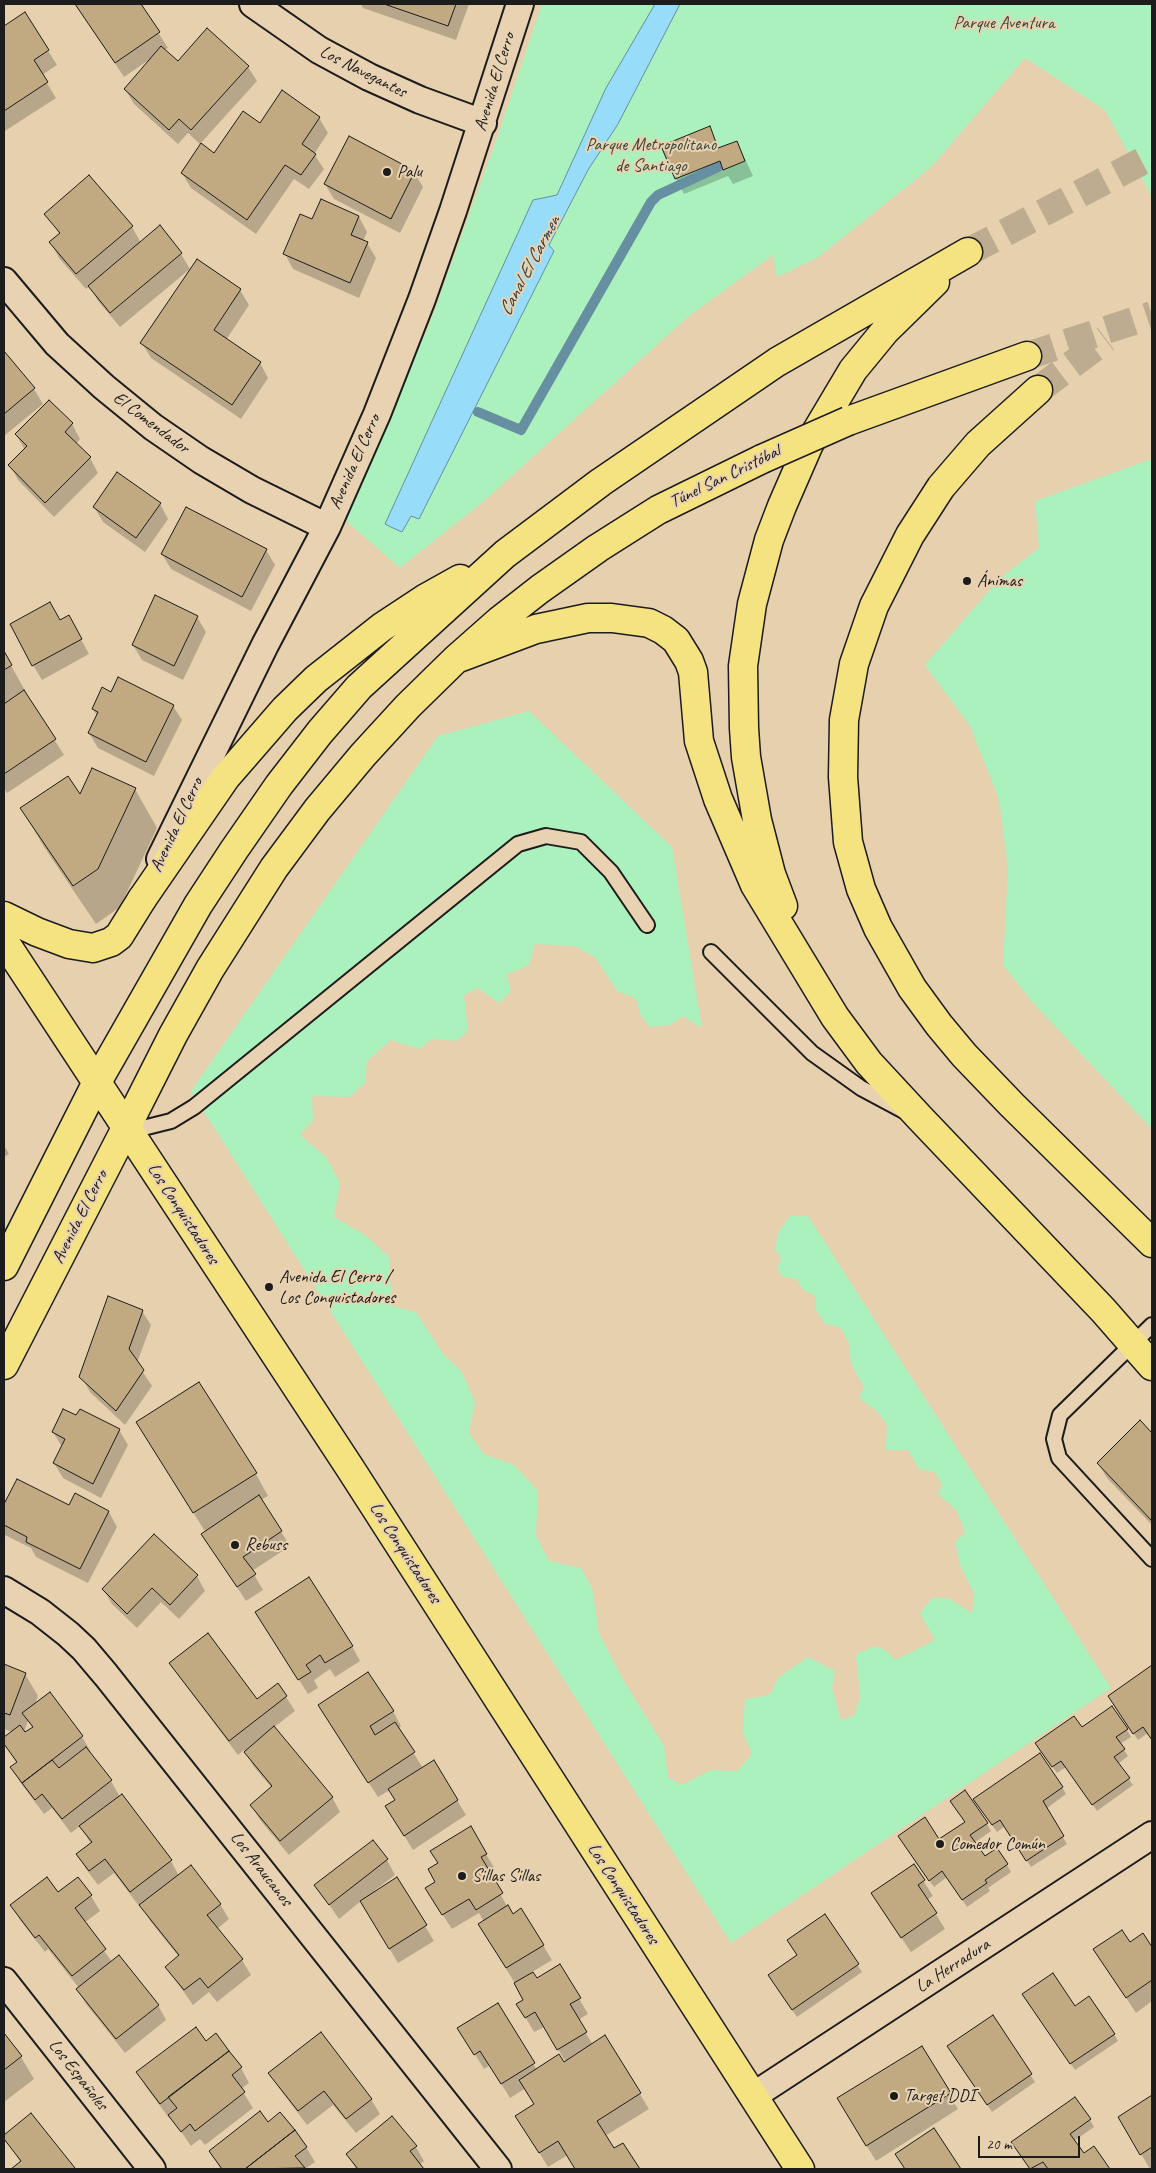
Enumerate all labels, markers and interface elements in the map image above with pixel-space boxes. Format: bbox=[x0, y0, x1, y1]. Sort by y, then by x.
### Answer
park label: Parque Aventura bbox=[954, 12, 1054, 34]
street label: Avenida El Cerro bbox=[470, 30, 520, 134]
street label: Los Navegantes bbox=[316, 41, 410, 103]
park label: Parque Metropolitano de Santiago bbox=[586, 134, 716, 176]
place label: Palu bbox=[397, 161, 422, 183]
marker: Palu bbox=[381, 166, 393, 178]
water label: Canal El Carmen bbox=[494, 212, 566, 320]
street label: El Comendador bbox=[108, 387, 194, 459]
street label: Avenida El Cerro bbox=[324, 411, 386, 513]
street label: Túnel San Cristóbal bbox=[666, 441, 784, 513]
place label: Ánimas bbox=[977, 570, 1022, 592]
marker: Ánimas bbox=[961, 575, 973, 587]
street label: Avenida El Cerro bbox=[146, 774, 208, 876]
street label: Los Conquistadores bbox=[142, 1159, 224, 1269]
street label: Avenida El Cerro bbox=[47, 1167, 113, 1267]
place label: Avenida El Cerro / Los Conquistadores bbox=[279, 1266, 395, 1308]
marker: Avenida El Cerro / Los Conquistadores bbox=[263, 1281, 275, 1293]
street label: Los Conquistadores bbox=[364, 1498, 446, 1608]
place label: Rebuss bbox=[245, 1534, 287, 1556]
marker: Rebuss bbox=[229, 1539, 241, 1551]
street label: Los Araucanos bbox=[225, 1827, 297, 1911]
place label: Comedor Común bbox=[950, 1833, 1045, 1855]
marker: Comedor Común bbox=[934, 1838, 946, 1850]
street label: Los Conquistadores bbox=[582, 1839, 664, 1949]
place label: Sillas Sillas bbox=[472, 1865, 540, 1887]
marker: Sillas Sillas bbox=[456, 1870, 468, 1882]
street label: La Herradura bbox=[912, 1934, 994, 1998]
street label: Los Españoles bbox=[44, 2035, 112, 2115]
place label: Target DDI bbox=[904, 2085, 975, 2107]
marker: Target DDI bbox=[888, 2090, 900, 2102]
scale bar bbox=[981, 2126, 1084, 2158]
text: 20 m bbox=[986, 2135, 1012, 2154]

